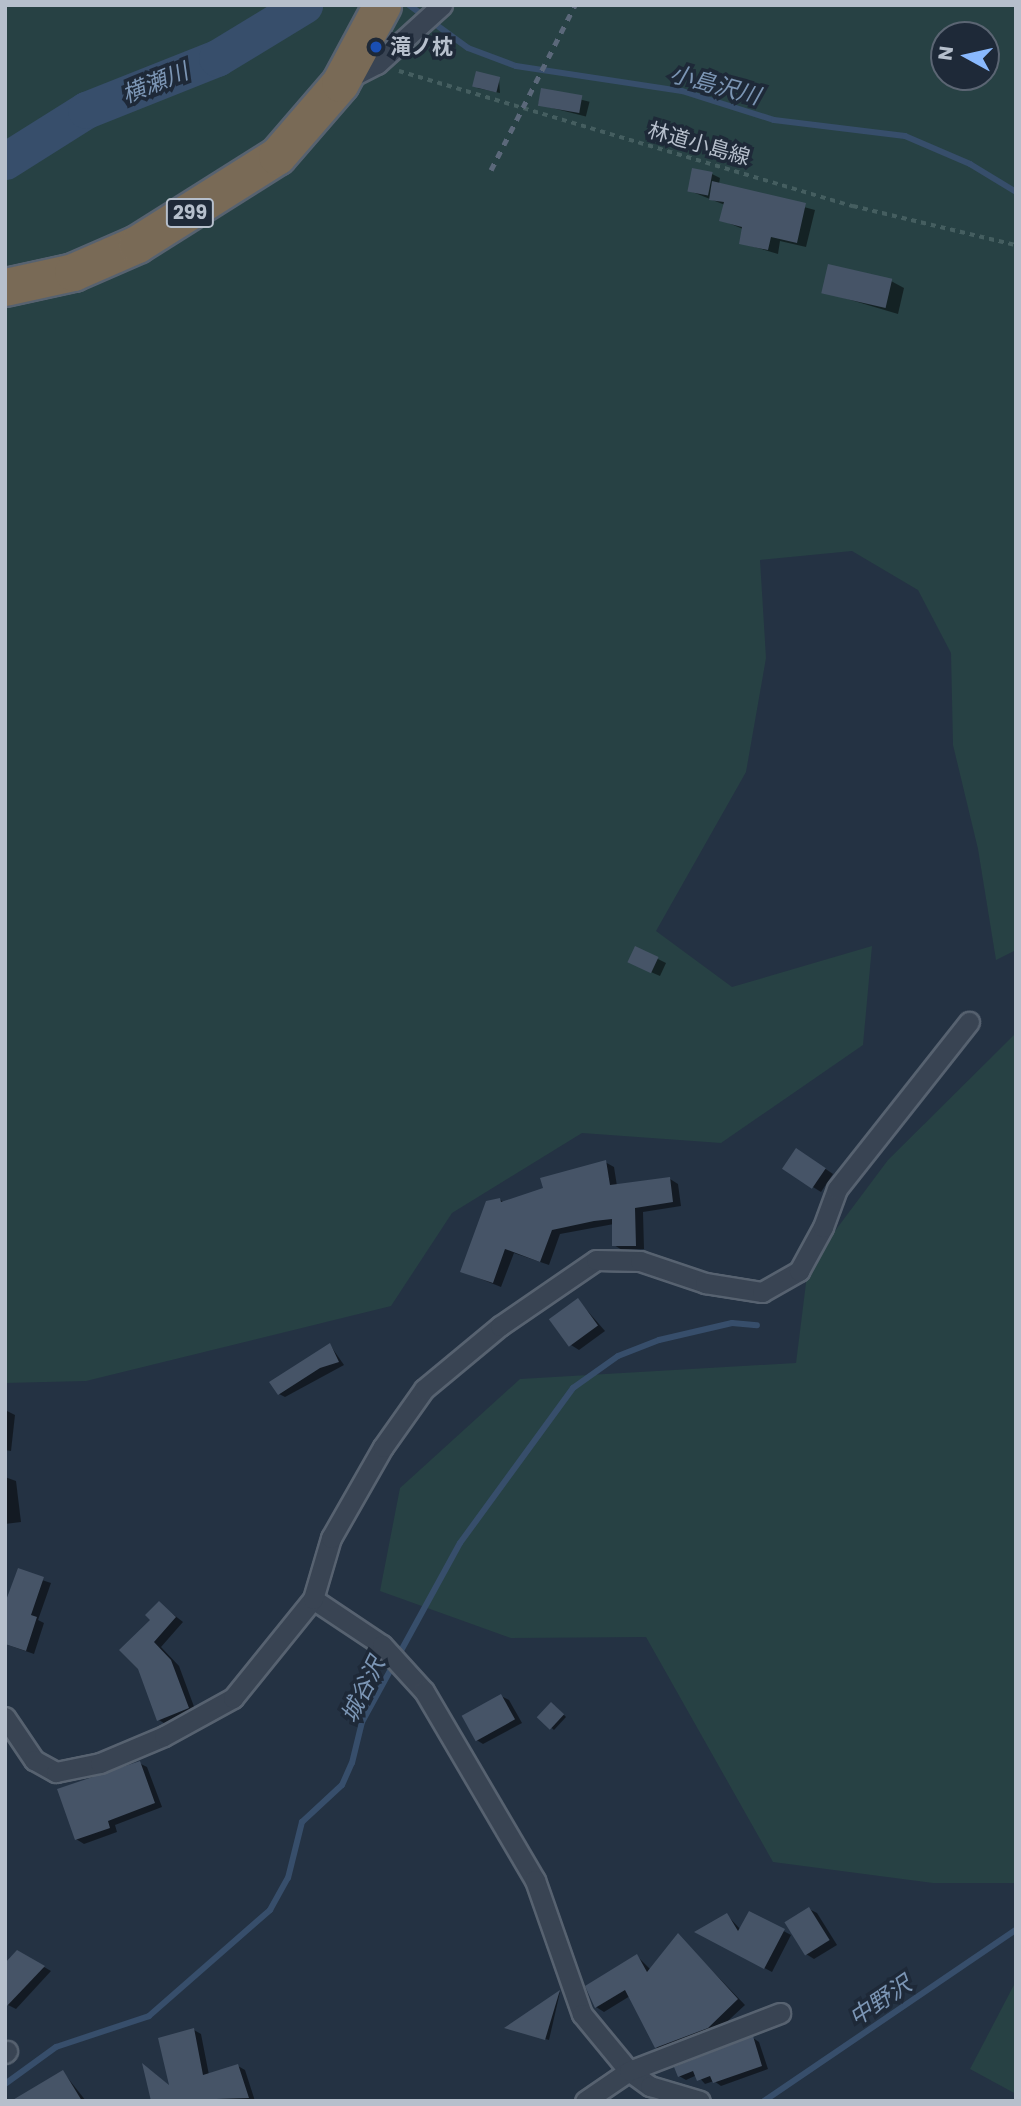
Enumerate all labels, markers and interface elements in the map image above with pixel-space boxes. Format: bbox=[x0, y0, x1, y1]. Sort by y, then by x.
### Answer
north arrow bbox=[930, 21, 1000, 91]
place label: 滝ノ枕 bbox=[390, 34, 453, 60]
marker: 滝ノ枕 bbox=[368, 39, 384, 55]
text: N bbox=[931, 44, 960, 62]
water label: 横瀬川 bbox=[118, 57, 192, 109]
water label: 小島沢川 bbox=[667, 60, 763, 110]
street label: 林道小島線 bbox=[645, 117, 753, 171]
road number: 299 bbox=[166, 197, 214, 228]
water label: 城谷沢 bbox=[335, 1653, 391, 1727]
water label: 中野沢 bbox=[844, 1970, 916, 2032]

